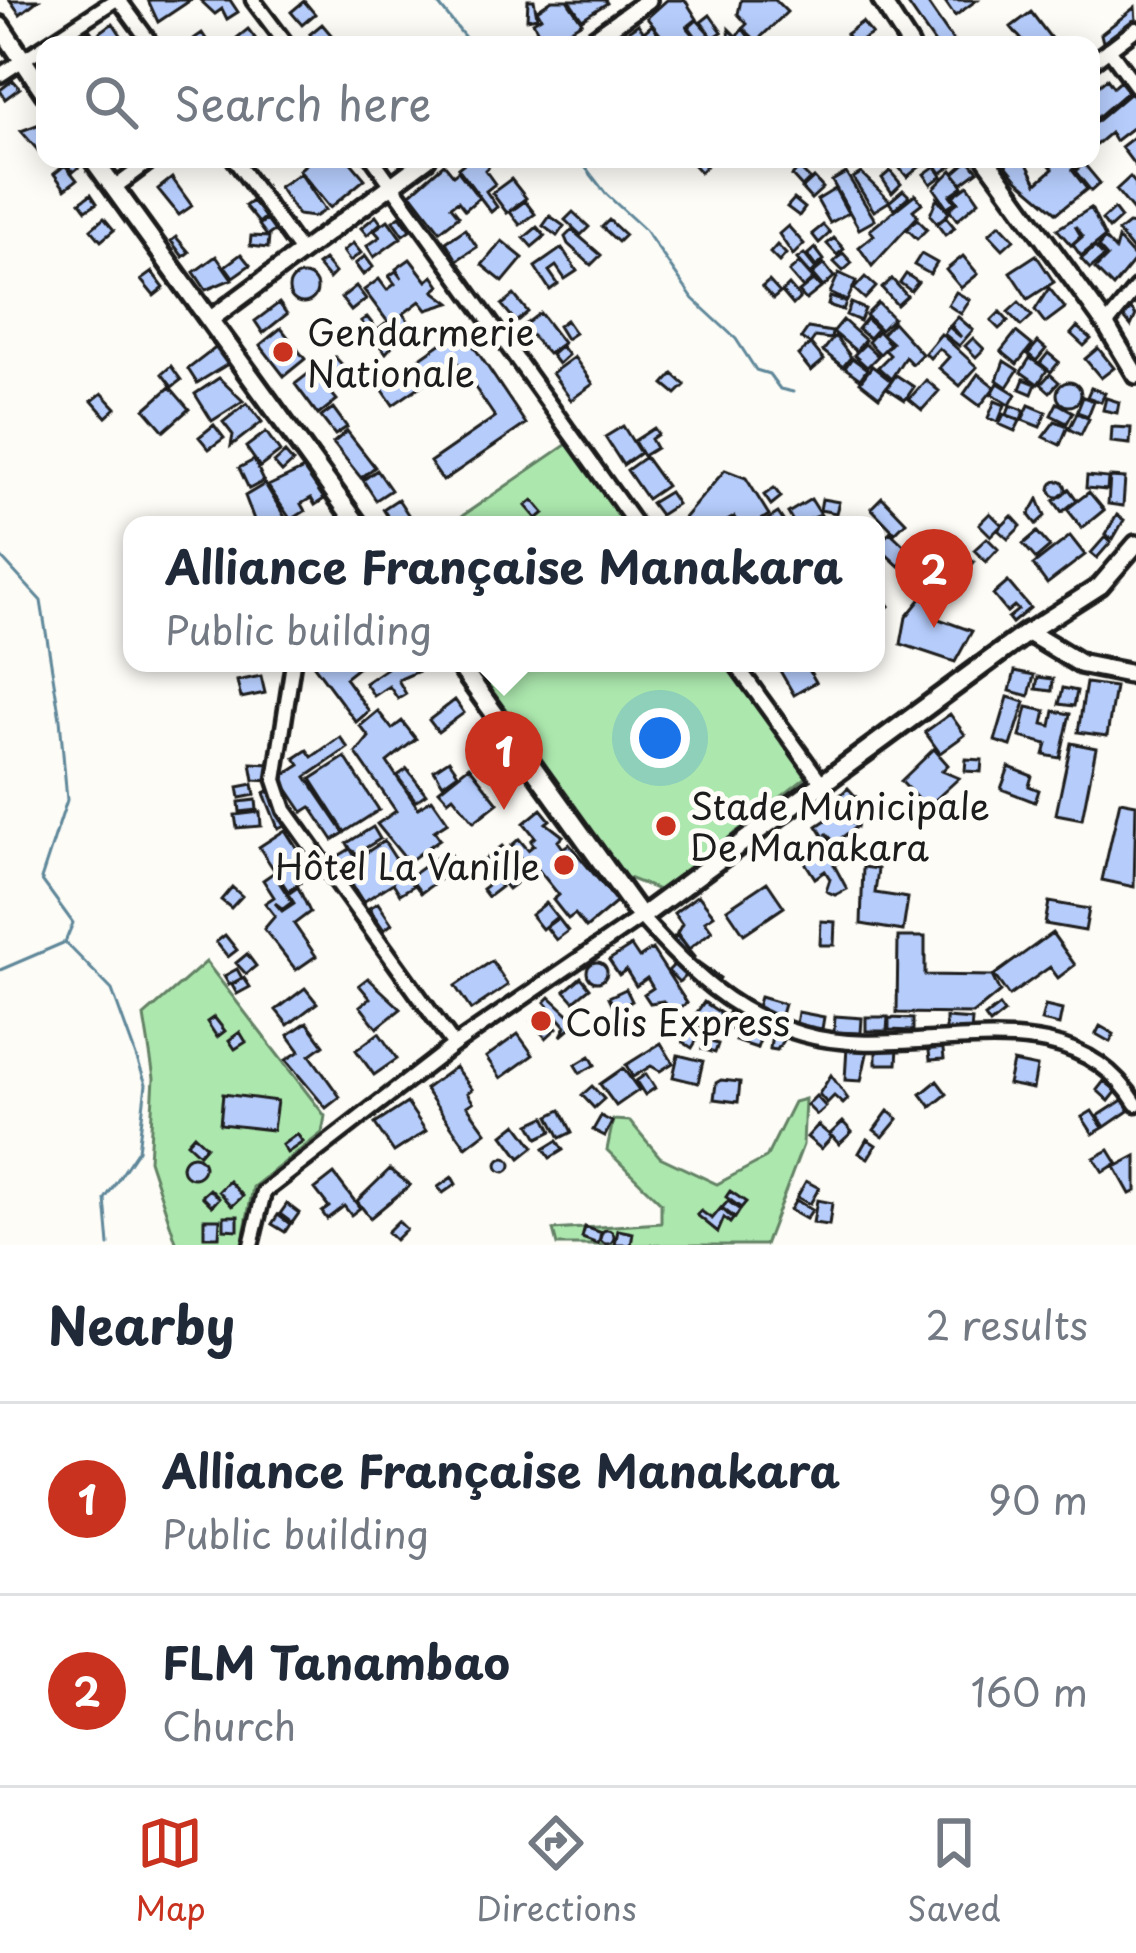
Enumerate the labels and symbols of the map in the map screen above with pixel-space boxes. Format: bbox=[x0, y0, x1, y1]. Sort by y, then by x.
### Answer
place label: Gendarmerie Nationale bbox=[307, 304, 535, 399]
marker: Gendarmerie Nationale bbox=[270, 339, 296, 365]
pin: 2 bbox=[895, 529, 973, 628]
your location bbox=[630, 708, 690, 768]
pin: 1 bbox=[465, 711, 543, 810]
place label: Stade Municipale De Manakara bbox=[690, 778, 990, 873]
marker: Stade Municipale De Manakara bbox=[653, 813, 679, 839]
place label: Hôtel La Vanille bbox=[275, 838, 540, 892]
marker: Hôtel La Vanille bbox=[551, 852, 577, 878]
place label: Colis Express bbox=[565, 994, 790, 1048]
marker: Colis Express bbox=[528, 1008, 554, 1034]

